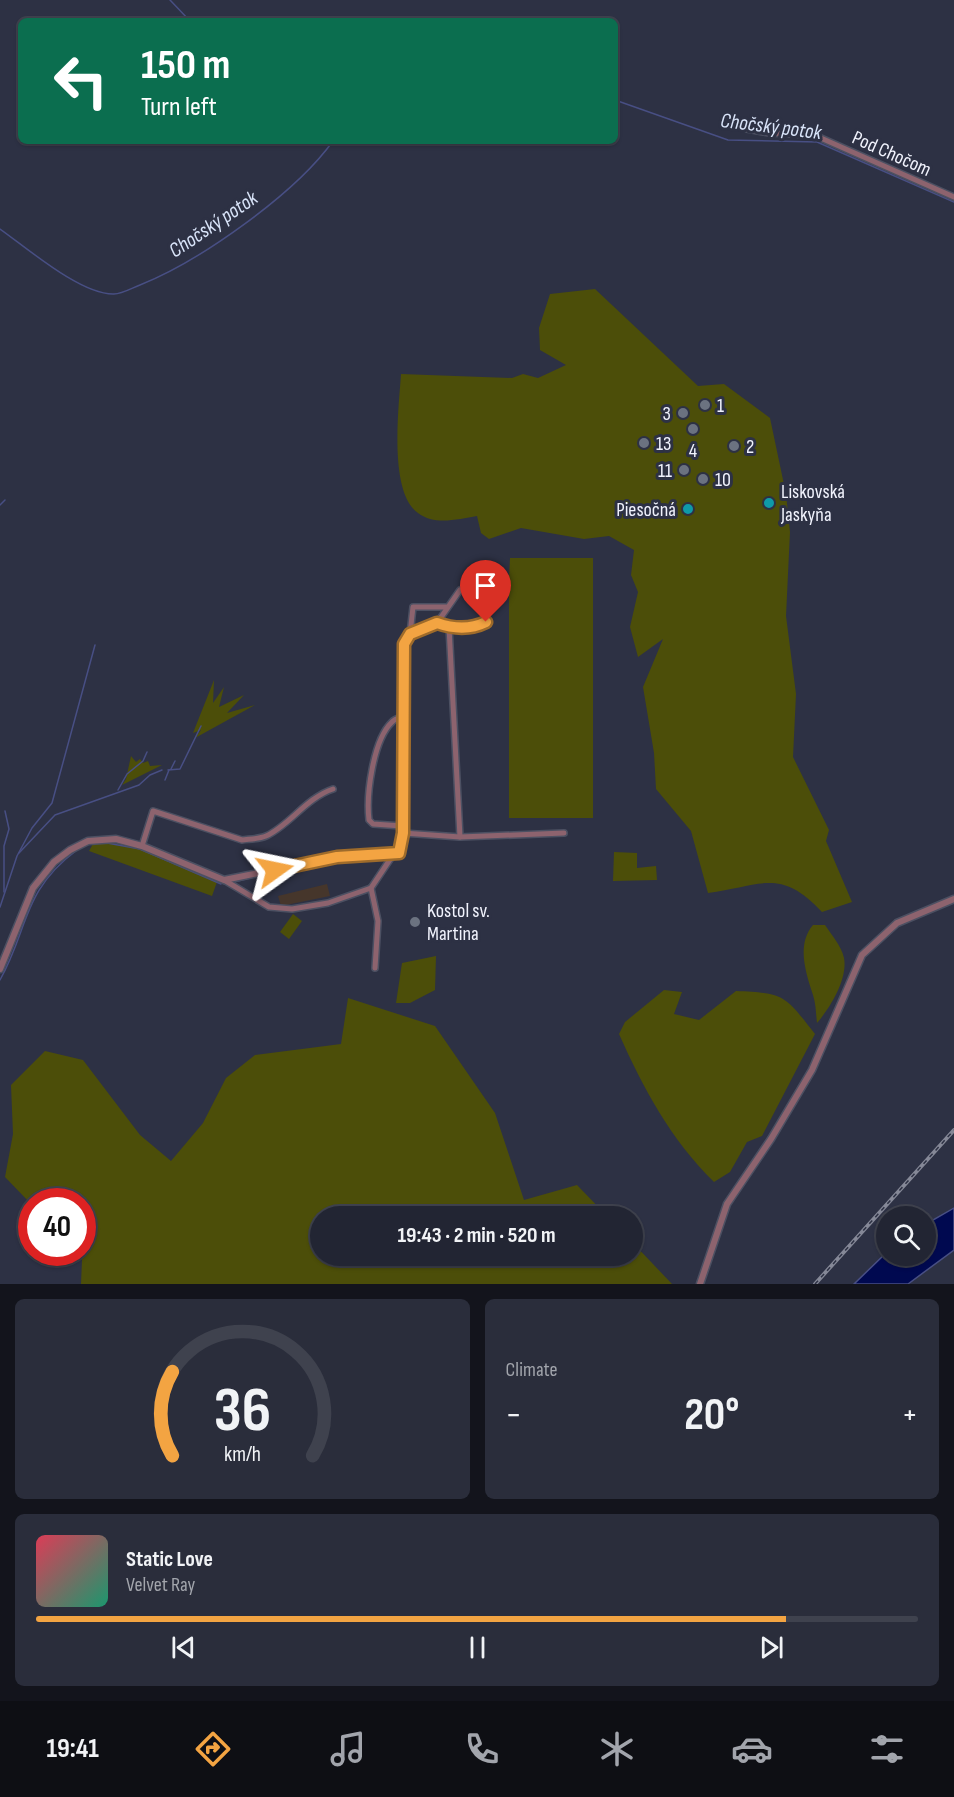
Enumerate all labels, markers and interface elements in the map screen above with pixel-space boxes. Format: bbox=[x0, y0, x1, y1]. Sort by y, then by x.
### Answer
text: 150 m bbox=[141, 40, 230, 91]
icon: left bbox=[42, 42, 120, 120]
text: Turn left bbox=[141, 91, 217, 123]
water label: Chočský potok bbox=[719, 108, 824, 145]
street label: Pod Chočom bbox=[848, 126, 935, 182]
water label: Chočský potok bbox=[164, 185, 263, 263]
place label: 1 bbox=[717, 394, 724, 418]
marker: 1 bbox=[698, 398, 712, 412]
place label: 3 bbox=[663, 402, 671, 426]
marker: 3 bbox=[676, 406, 690, 420]
marker: 4 bbox=[686, 422, 700, 436]
place label: 13 bbox=[656, 432, 671, 456]
place label: 2 bbox=[746, 435, 754, 459]
marker: 13 bbox=[637, 436, 651, 450]
place label: 4 bbox=[689, 439, 697, 463]
marker: 2 bbox=[727, 439, 741, 453]
place label: 11 bbox=[658, 459, 672, 483]
marker: 11 bbox=[677, 463, 691, 477]
place label: 10 bbox=[715, 468, 731, 492]
marker: 10 bbox=[696, 472, 710, 486]
place label: Liskovská Jaskyňa bbox=[780, 480, 845, 527]
marker: Liskovská Jaskyňa bbox=[762, 496, 776, 510]
place label: Piesočná bbox=[616, 498, 676, 522]
marker: Piesočná bbox=[681, 502, 695, 516]
pin bbox=[460, 560, 511, 622]
icon: arrive bbox=[469, 569, 502, 602]
position arrow bbox=[243, 838, 307, 902]
place label: Kostol sv. Martina bbox=[427, 899, 490, 946]
marker: Kostol sv. Martina bbox=[408, 915, 422, 929]
speed limit sign: 40 bbox=[18, 1188, 96, 1266]
map controls bbox=[876, 1206, 936, 1266]
button: search bbox=[876, 1206, 936, 1266]
text: 19:43 · 2 min · 520 m bbox=[397, 1222, 556, 1249]
text: Climate bbox=[506, 1358, 558, 1382]
text: 36 bbox=[214, 1374, 271, 1449]
text: 20° bbox=[684, 1388, 739, 1443]
text: − bbox=[506, 1395, 522, 1435]
text: + bbox=[902, 1395, 918, 1435]
text: km/h bbox=[224, 1442, 261, 1467]
text: Static Love bbox=[126, 1546, 213, 1573]
text: Velvet Ray bbox=[126, 1573, 195, 1597]
icon: previous bbox=[167, 1631, 200, 1664]
icon: pause bbox=[461, 1631, 494, 1664]
icon: next bbox=[755, 1631, 788, 1664]
icon: directions bbox=[192, 1728, 234, 1770]
icon: music bbox=[327, 1728, 369, 1770]
icon: phone bbox=[461, 1728, 503, 1770]
icon: climate bbox=[596, 1728, 638, 1770]
icon: car bbox=[731, 1728, 773, 1770]
icon: filters bbox=[866, 1728, 908, 1770]
text: 19:41 bbox=[46, 1733, 99, 1765]

